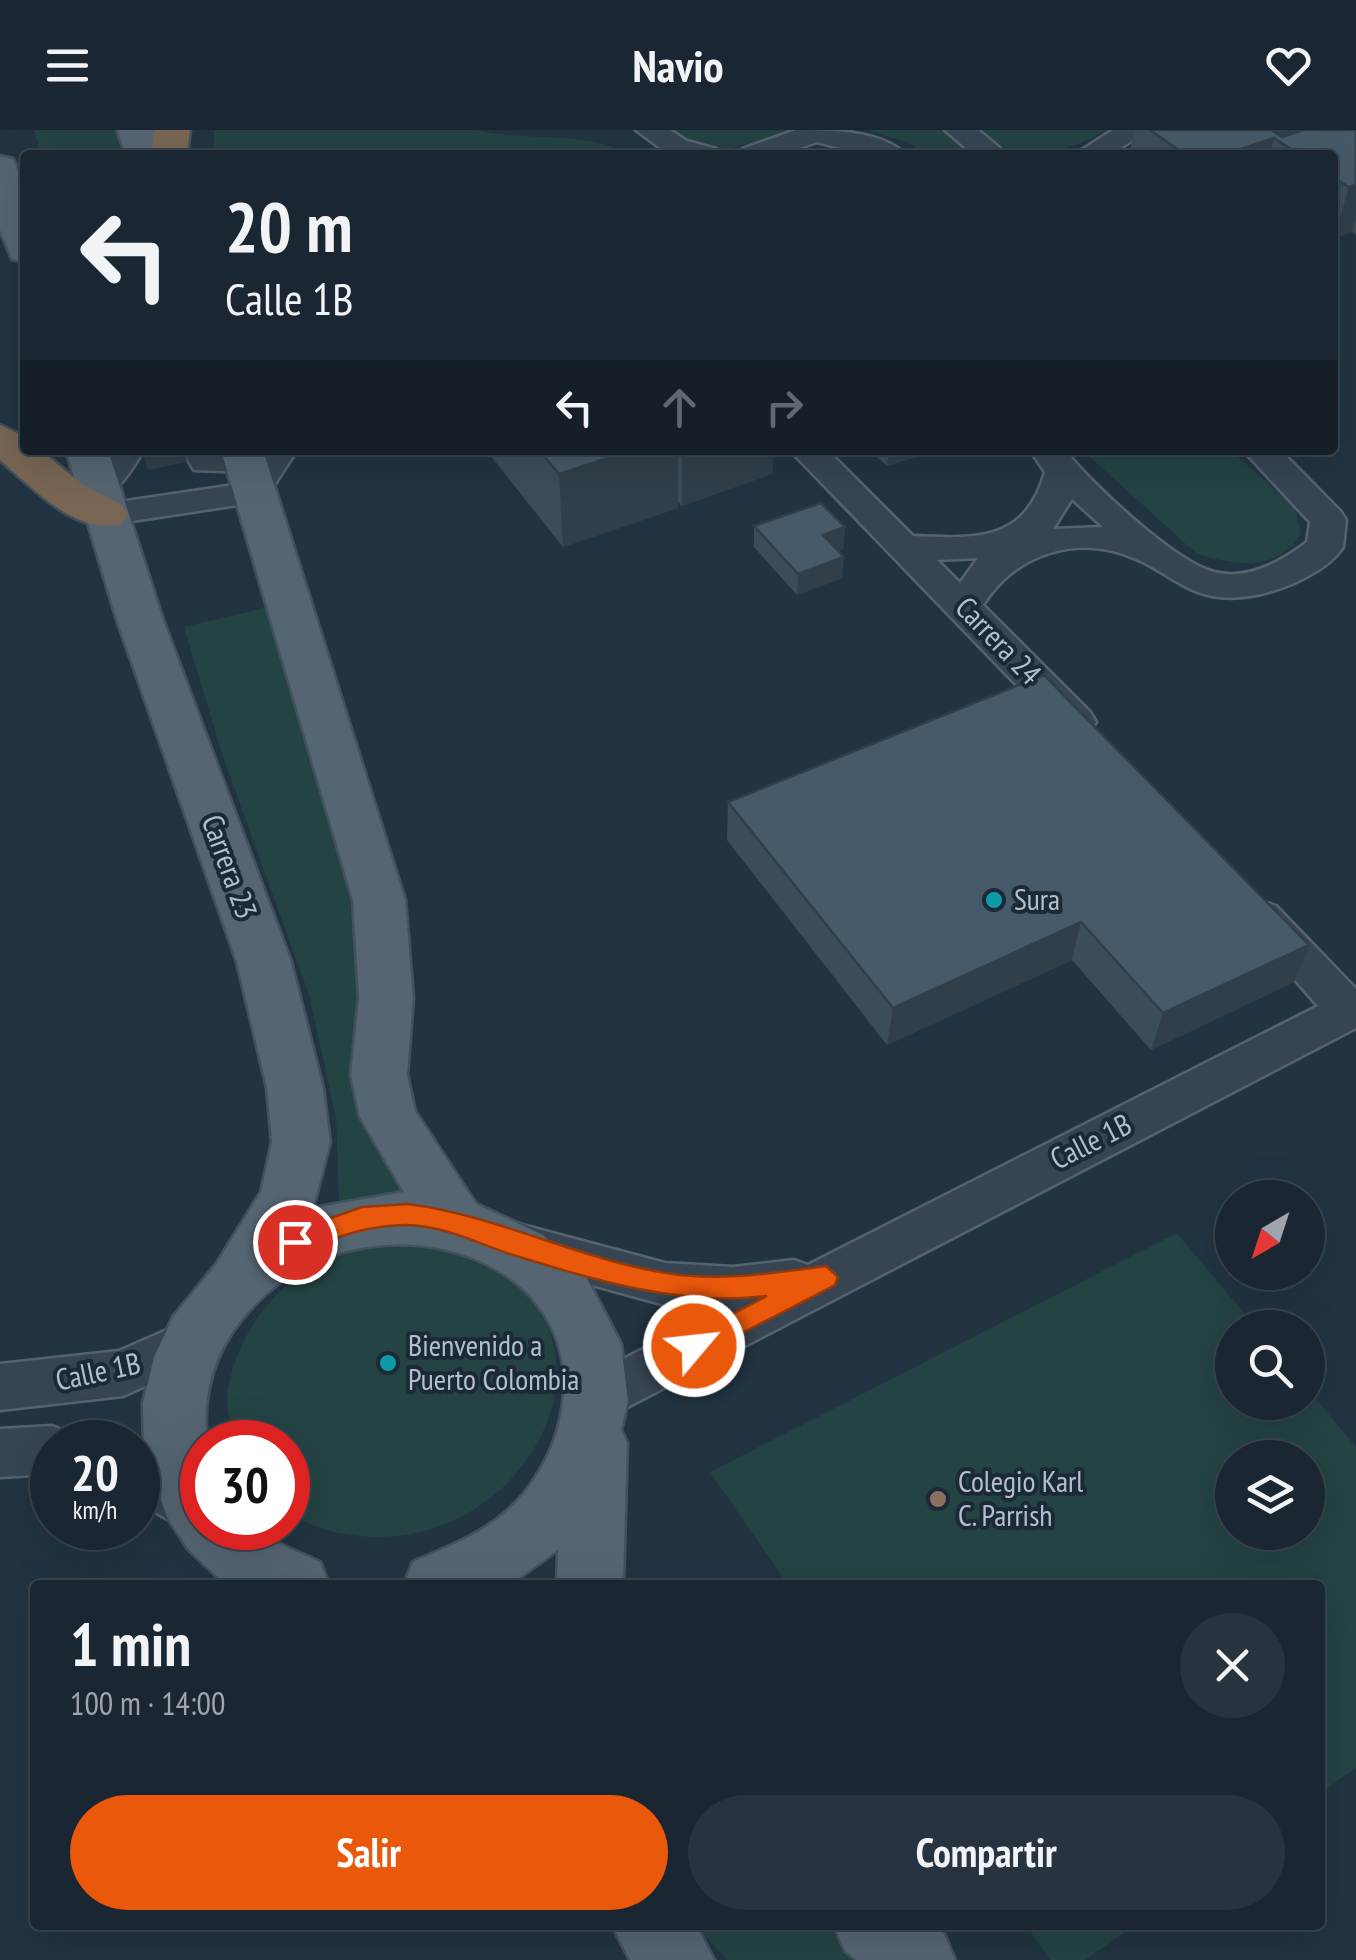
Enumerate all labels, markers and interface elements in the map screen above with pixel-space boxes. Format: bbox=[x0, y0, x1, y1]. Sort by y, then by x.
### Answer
text: Navio bbox=[633, 36, 724, 94]
icon: menu bbox=[40, 38, 95, 93]
icon: heart bbox=[1261, 38, 1316, 93]
text: 20 m bbox=[225, 181, 353, 271]
icon: left bbox=[60, 190, 190, 320]
text: Calle 1B bbox=[225, 269, 354, 327]
icon: left bbox=[547, 380, 602, 435]
icon: ahead bbox=[652, 380, 707, 435]
icon: right bbox=[757, 380, 812, 435]
street label: Carrera 24 bbox=[948, 588, 1051, 692]
street label: Carrera 23 bbox=[194, 809, 267, 924]
place label: Sura bbox=[1014, 879, 1060, 918]
marker: Sura bbox=[983, 889, 1005, 911]
street label: Calle 1B bbox=[1043, 1104, 1137, 1177]
north arrow bbox=[1215, 1180, 1325, 1290]
map controls bbox=[1215, 1180, 1325, 1550]
pin bbox=[253, 1200, 338, 1285]
icon: arrive bbox=[268, 1215, 323, 1270]
position arrow bbox=[642, 1294, 746, 1398]
button: search bbox=[1215, 1310, 1325, 1420]
place label: Bienvenido a Puerto Colombia bbox=[408, 1325, 579, 1398]
street label: Calle 1B bbox=[52, 1343, 144, 1399]
marker: Bienvenido a Puerto Colombia bbox=[377, 1352, 399, 1374]
speed limit sign: 30 bbox=[180, 1420, 310, 1550]
text: 20 bbox=[71, 1440, 119, 1505]
button: layers bbox=[1215, 1440, 1325, 1550]
place label: Colegio Karl C. Parrish bbox=[958, 1461, 1083, 1534]
marker: Colegio Karl C. Parrish bbox=[927, 1488, 949, 1510]
text: km/h bbox=[73, 1494, 117, 1526]
text: 1 min bbox=[70, 1605, 191, 1683]
button: close bbox=[1180, 1613, 1285, 1718]
text: 100 m · 14:00 bbox=[70, 1682, 225, 1724]
button: Salir bbox=[70, 1795, 668, 1910]
button: Compartir bbox=[688, 1795, 1285, 1910]

